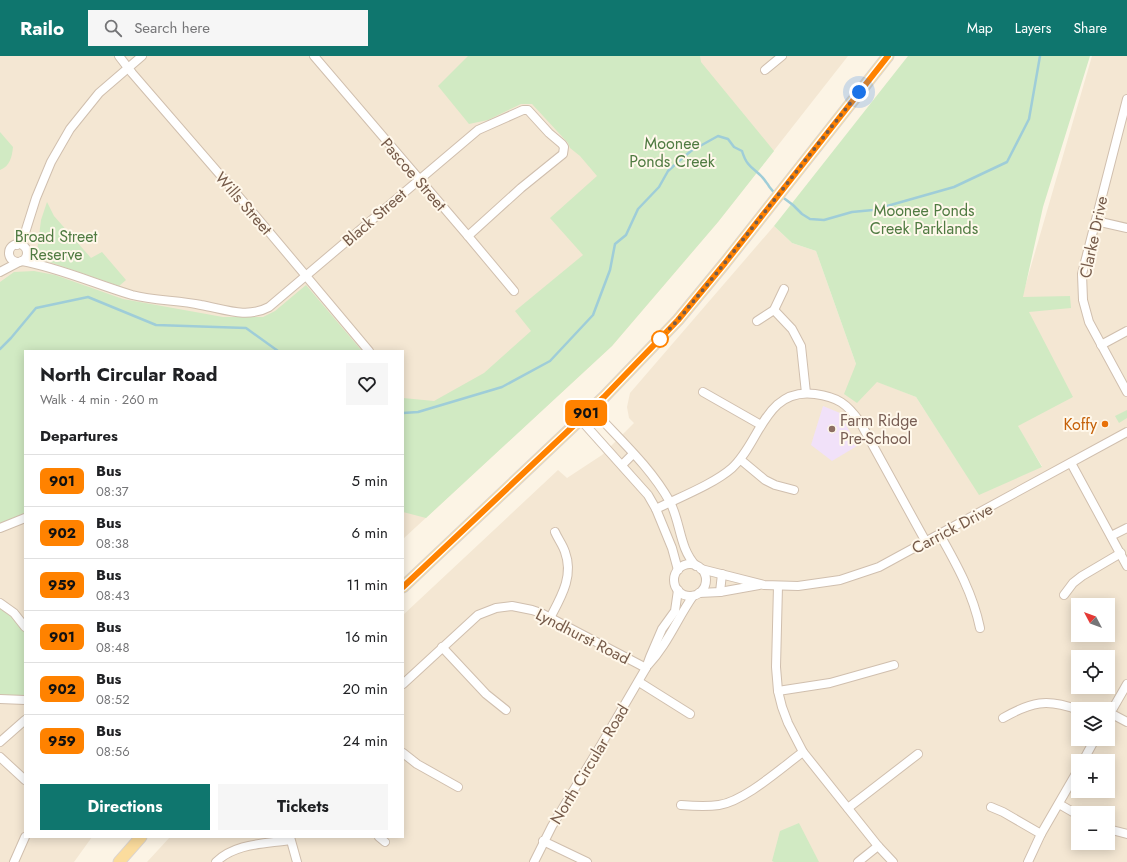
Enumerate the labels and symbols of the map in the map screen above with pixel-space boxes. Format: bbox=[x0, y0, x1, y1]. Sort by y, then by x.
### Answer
your location bbox=[849, 82, 869, 102]
park label: Moonee Ponds Creek bbox=[629, 132, 716, 173]
street label: Pascoe Street bbox=[375, 133, 452, 216]
street label: Wills Street bbox=[210, 167, 278, 240]
street label: Black Street bbox=[337, 183, 411, 252]
street label: Clarke Drive bbox=[1074, 194, 1113, 280]
park label: Moonee Ponds Creek Parklands bbox=[870, 199, 978, 240]
park label: Broad Street Reserve bbox=[15, 225, 98, 266]
unlabelled marker bbox=[651, 330, 669, 348]
line badge: 901 bbox=[563, 400, 609, 426]
place label: Farm Ridge Pre-School bbox=[840, 409, 918, 450]
place label: Koffy bbox=[1064, 413, 1098, 436]
marker: Koffy bbox=[1100, 419, 1110, 429]
marker: Farm Ridge Pre-School bbox=[827, 424, 837, 434]
street label: Carrick Drive bbox=[908, 497, 997, 559]
north arrow bbox=[1071, 598, 1115, 642]
street label: Lyndhurst Road bbox=[532, 603, 634, 670]
street label: North Circular Road bbox=[544, 700, 634, 829]

